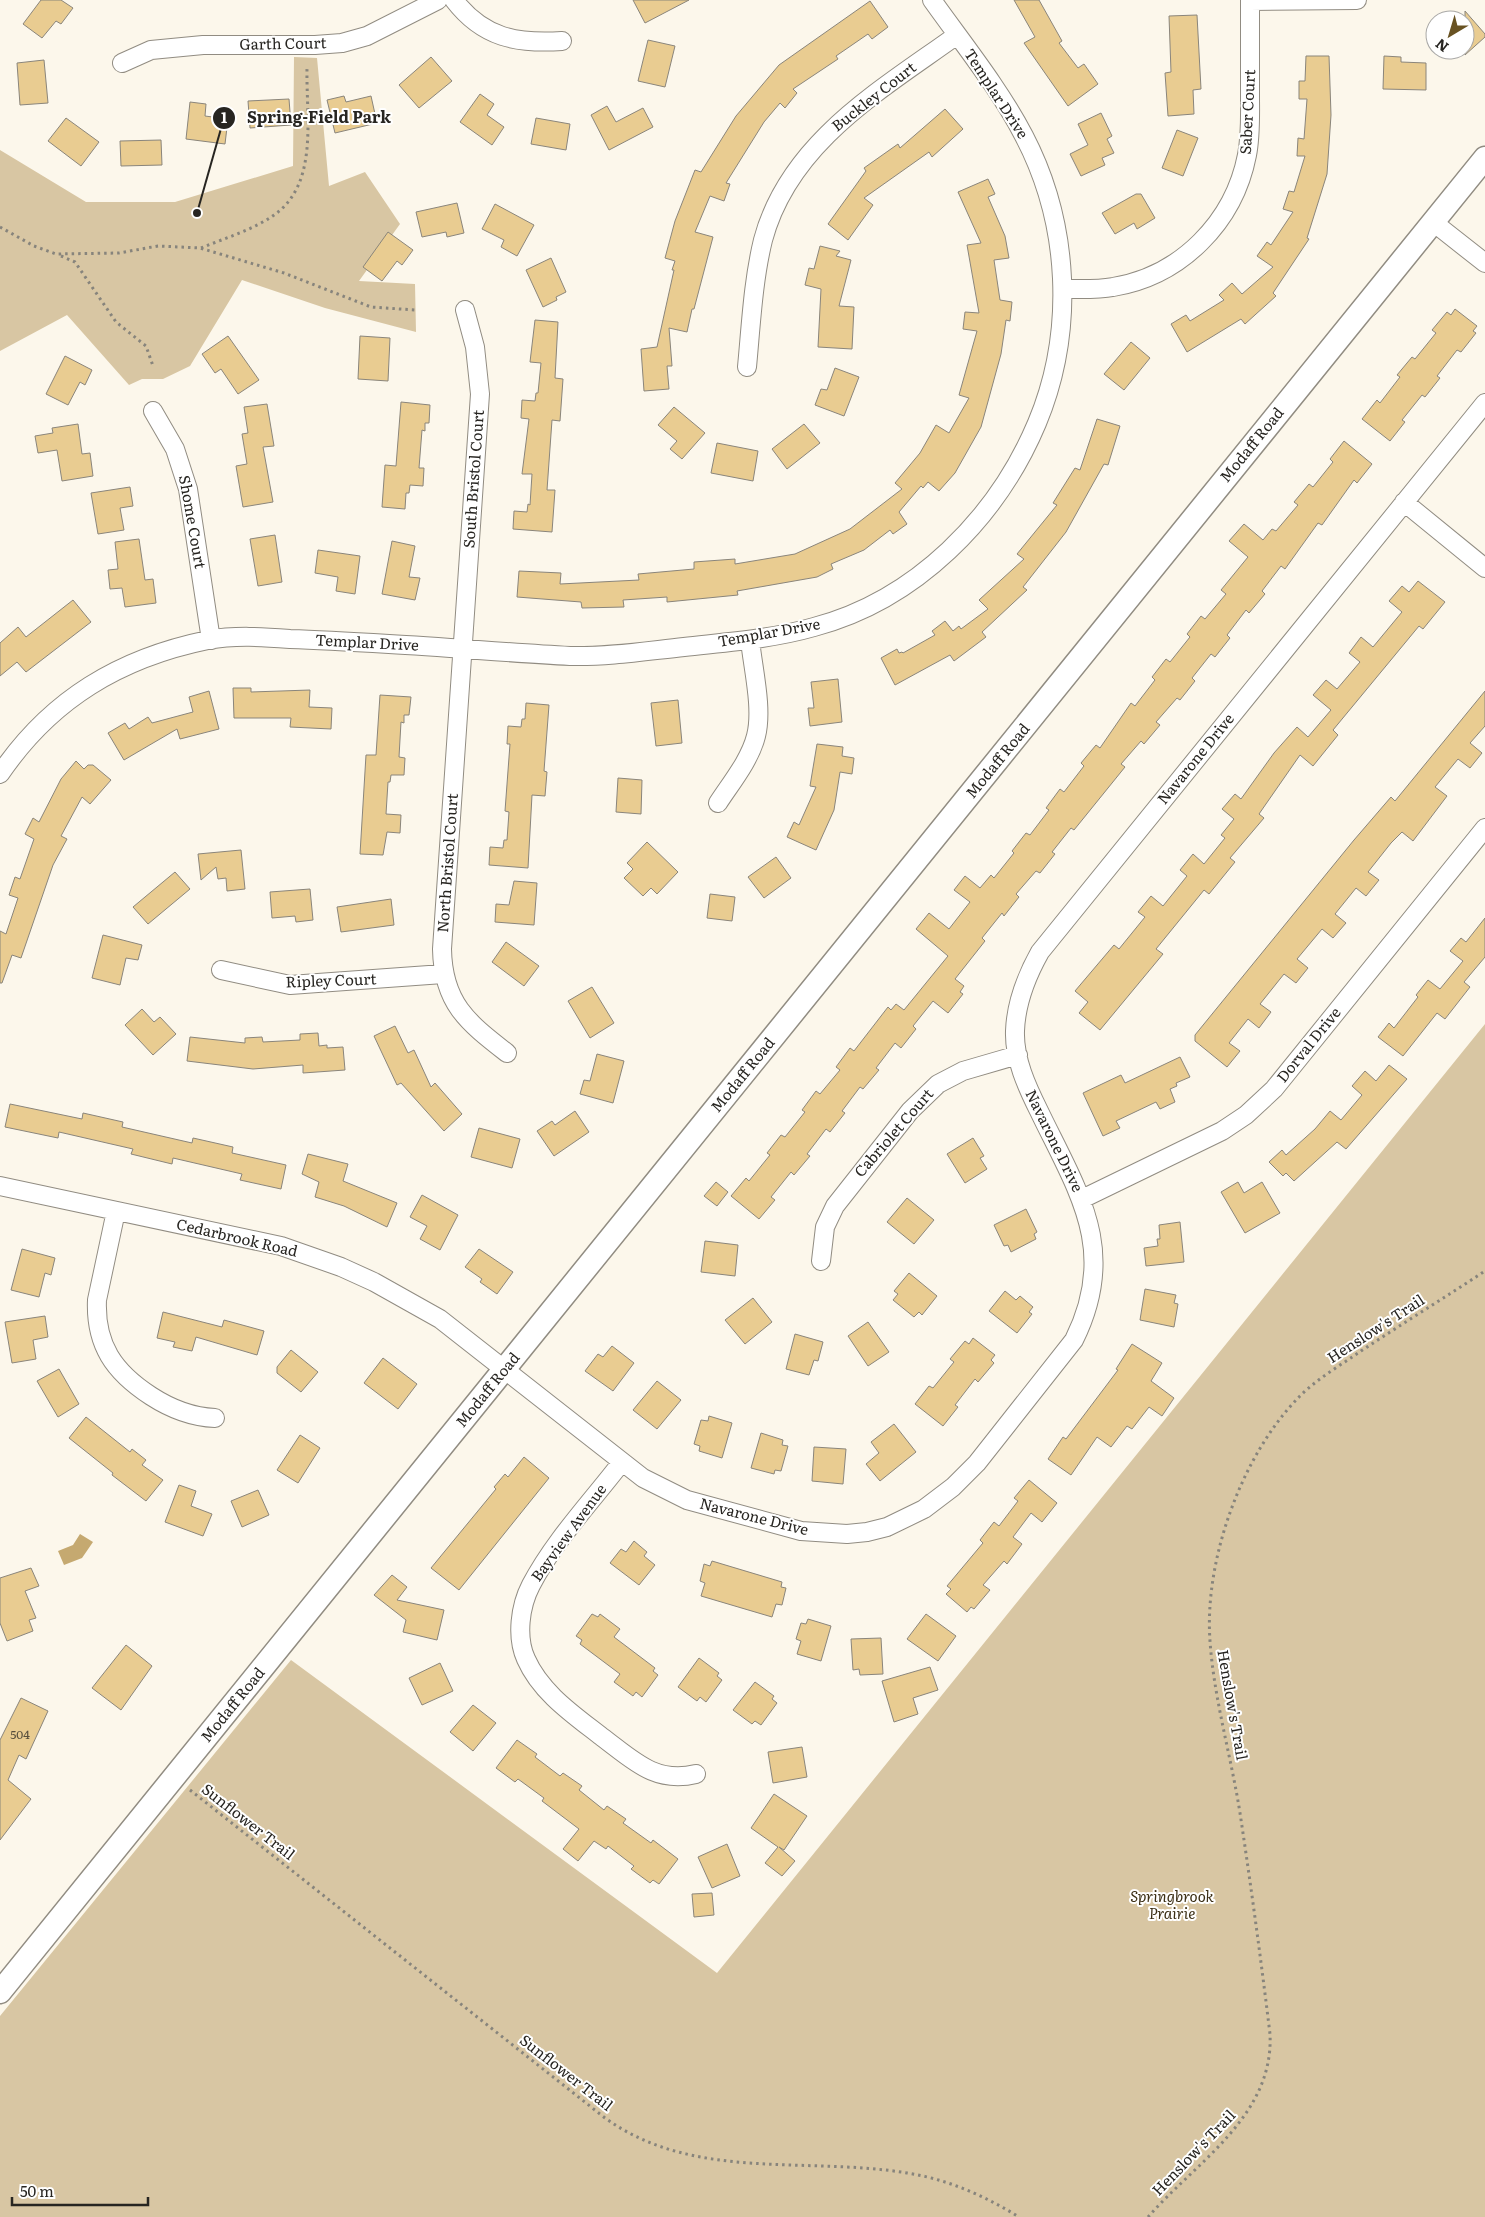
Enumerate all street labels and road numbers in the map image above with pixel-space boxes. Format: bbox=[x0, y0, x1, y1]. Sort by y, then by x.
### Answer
street label: Garth Court bbox=[239, 30, 327, 55]
street label: Templar Drive bbox=[959, 43, 1035, 143]
street label: Buckley Court bbox=[826, 55, 920, 136]
street label: Saber Court bbox=[1233, 69, 1260, 155]
street label: Modaff Road bbox=[1213, 401, 1288, 487]
street label: South Bristol Court bbox=[456, 409, 489, 549]
street label: Shome Court bbox=[174, 473, 213, 570]
street label: Templar Drive bbox=[716, 611, 822, 652]
street label: Templar Drive bbox=[315, 627, 420, 656]
street label: Navarone Drive bbox=[1151, 707, 1239, 809]
street label: Modaff Road bbox=[959, 717, 1034, 803]
street label: North Bristol Court bbox=[430, 792, 463, 933]
street label: Ripley Court bbox=[285, 966, 377, 993]
street label: Dorval Drive bbox=[1270, 1001, 1346, 1087]
street label: Modaff Road bbox=[704, 1031, 779, 1117]
street label: Cabriolet Court bbox=[848, 1083, 938, 1181]
street label: Navarone Drive bbox=[1021, 1085, 1090, 1196]
street label: Cedarbrook Road bbox=[174, 1211, 300, 1262]
street label: Henslow's Trail bbox=[1322, 1288, 1428, 1368]
street label: Modaff Road bbox=[449, 1346, 524, 1432]
street label: Bayview Avenue bbox=[524, 1478, 611, 1586]
street label: Navarone Drive bbox=[698, 1491, 811, 1540]
street label: Henslow's Trail bbox=[1212, 1648, 1255, 1762]
street label: Modaff Road bbox=[194, 1661, 269, 1747]
street label: Sunflower Trail bbox=[197, 1777, 301, 1865]
street label: Sunflower Trail bbox=[515, 2028, 619, 2116]
street label: Henslow's Trail bbox=[1146, 2104, 1240, 2200]

